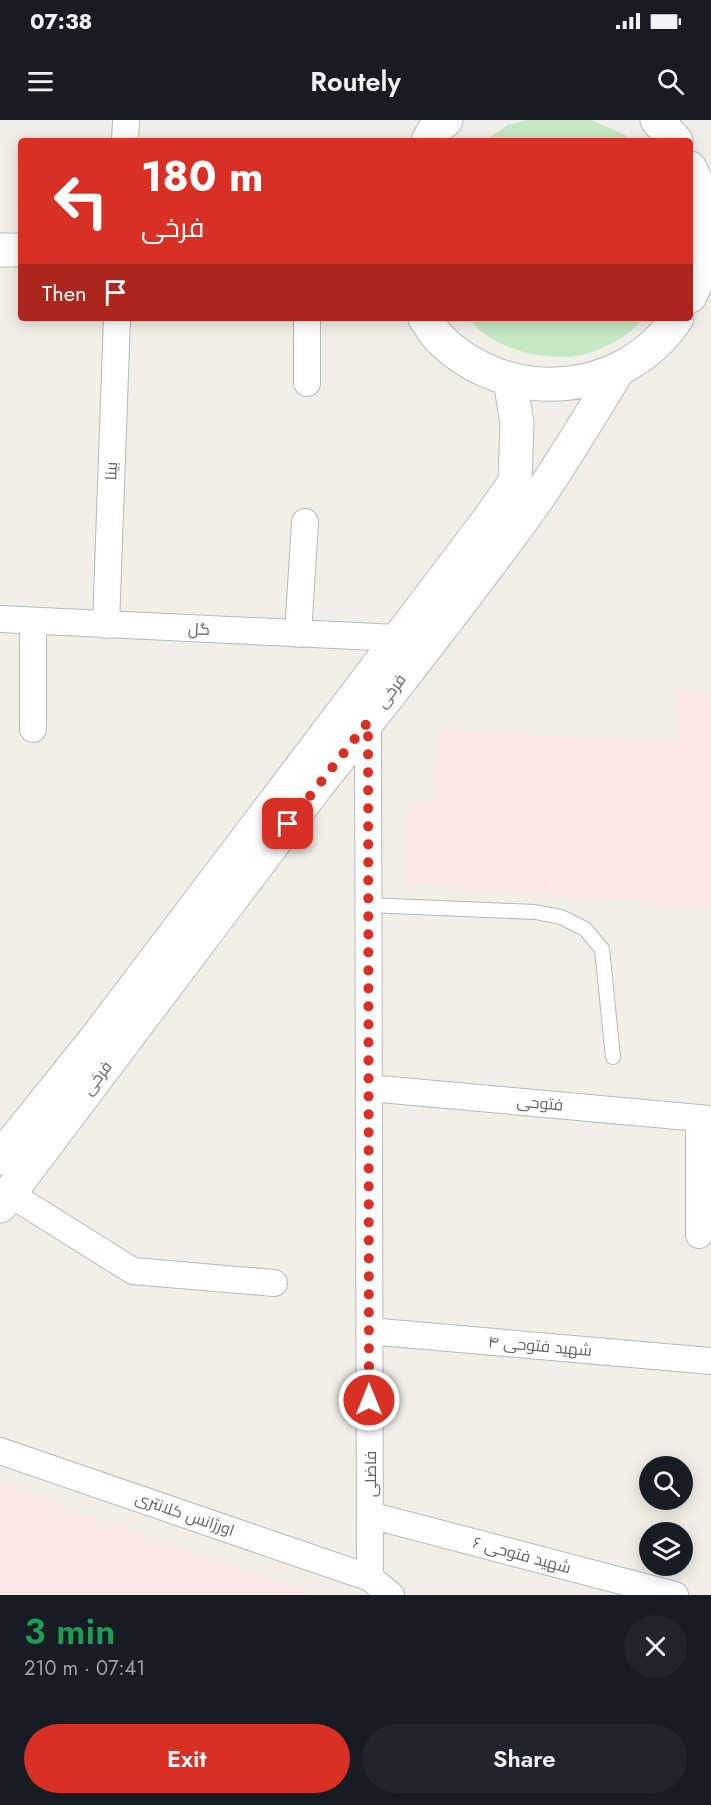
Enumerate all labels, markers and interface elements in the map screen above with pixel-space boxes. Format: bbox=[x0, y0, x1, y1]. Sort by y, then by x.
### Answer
text: 07:38 bbox=[30, 5, 92, 37]
text: Routely bbox=[310, 62, 401, 101]
icon: menu bbox=[24, 65, 57, 98]
icon: search bbox=[654, 65, 687, 98]
text: 180 m bbox=[141, 146, 264, 207]
icon: left bbox=[42, 162, 120, 240]
text: فرخی bbox=[141, 208, 204, 247]
icon: arrive bbox=[99, 276, 132, 309]
text: Then bbox=[42, 277, 87, 309]
street label: بینا bbox=[99, 461, 123, 481]
street label: گل bbox=[187, 617, 211, 641]
street label: فرخی bbox=[371, 669, 411, 713]
pin bbox=[262, 798, 313, 849]
icon: arrive bbox=[271, 807, 304, 840]
street label: فرخی bbox=[77, 1056, 117, 1100]
street label: فتوحی bbox=[516, 1090, 564, 1116]
street label: شهید فتوحی ۴ bbox=[487, 1330, 593, 1362]
position arrow bbox=[337, 1368, 401, 1432]
street label: فاضلی bbox=[359, 1451, 382, 1497]
map controls bbox=[639, 1456, 693, 1576]
button: search bbox=[639, 1456, 693, 1510]
street label: اورژانس کلانتری bbox=[132, 1486, 238, 1542]
button: layers bbox=[639, 1522, 693, 1576]
street label: شهید فتوحی ۶ bbox=[470, 1531, 574, 1579]
text: 3 min bbox=[24, 1605, 115, 1657]
button: close bbox=[624, 1615, 687, 1678]
text: 210 m · 07:41 bbox=[24, 1654, 145, 1683]
button: Exit bbox=[24, 1724, 350, 1793]
button: Share bbox=[362, 1724, 687, 1793]

